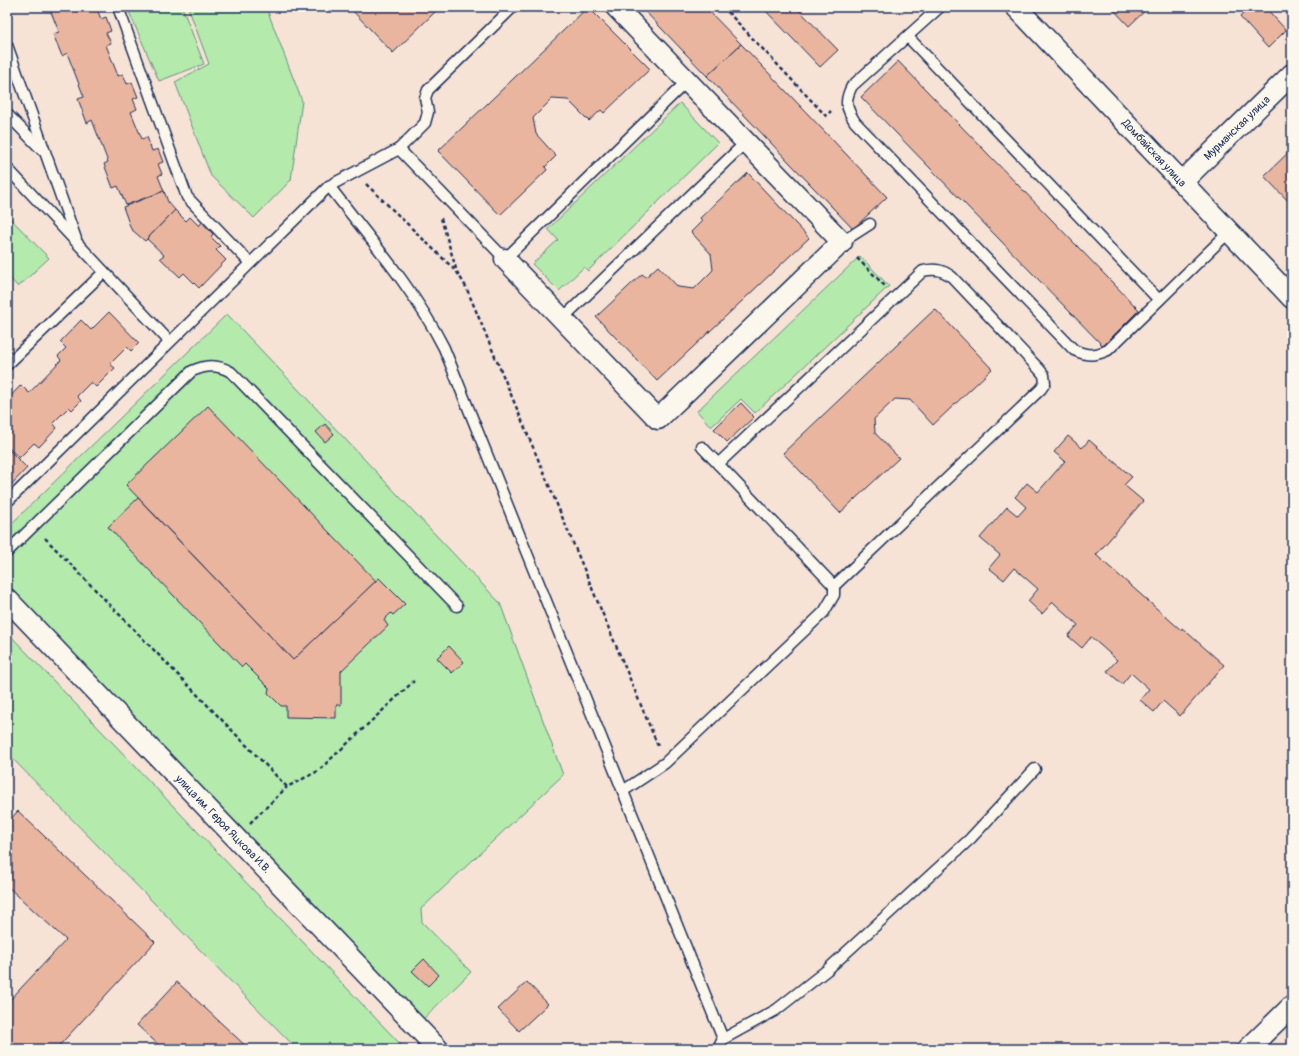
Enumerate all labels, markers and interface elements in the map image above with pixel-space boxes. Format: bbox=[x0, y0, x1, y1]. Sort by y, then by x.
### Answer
street label: Мурманская улица bbox=[1201, 93, 1273, 163]
street label: Домбайская улица bbox=[1119, 116, 1189, 190]
street label: улица им. Героя Яцкова И.В. bbox=[172, 771, 273, 876]

